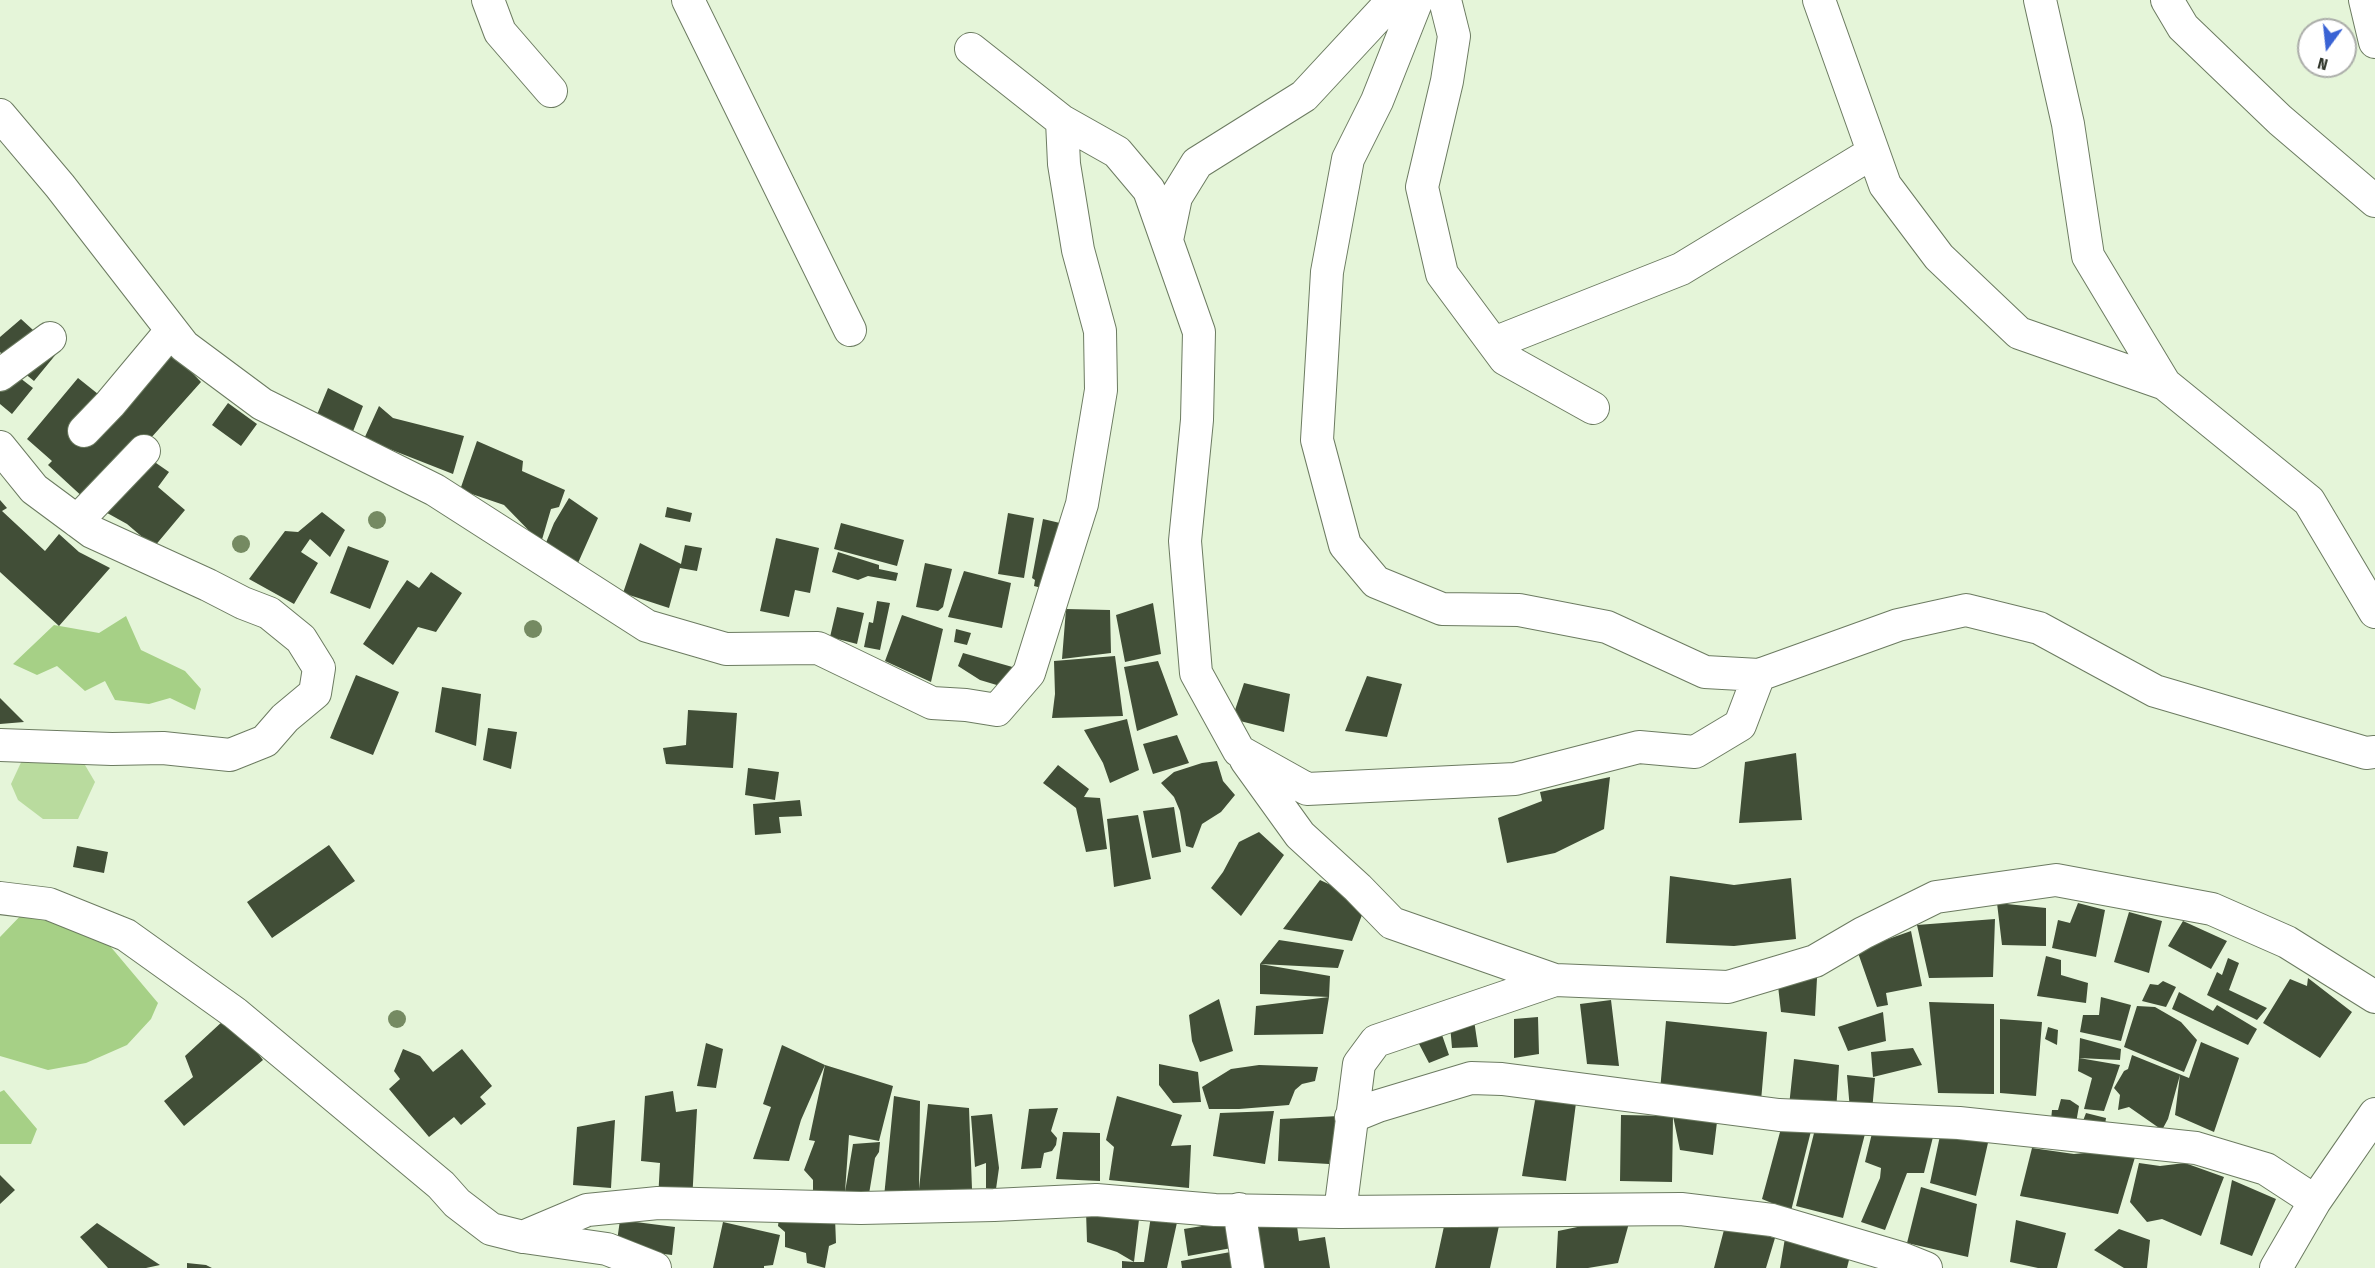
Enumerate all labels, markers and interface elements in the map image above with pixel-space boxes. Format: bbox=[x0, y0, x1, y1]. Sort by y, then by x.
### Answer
north arrow bbox=[2297, 18, 2357, 78]
text: N bbox=[2316, 54, 2330, 74]

